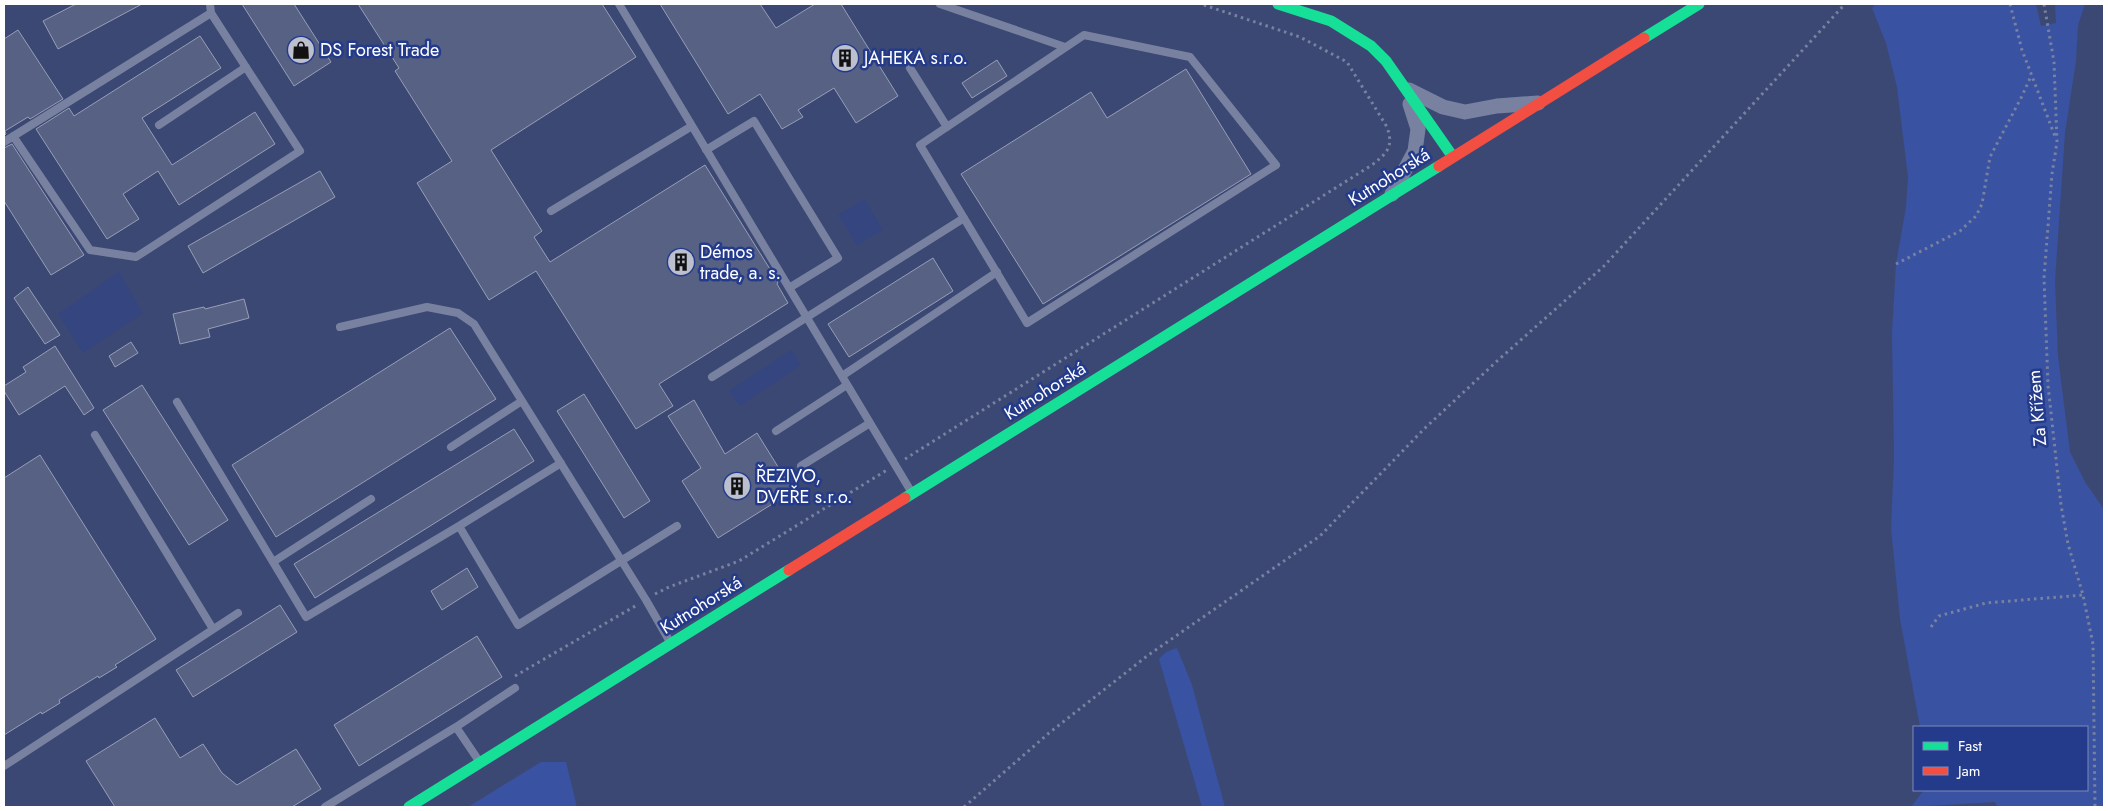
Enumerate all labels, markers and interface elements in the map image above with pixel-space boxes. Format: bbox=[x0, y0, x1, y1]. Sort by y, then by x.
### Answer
shop icon: DS Forest Trade bbox=[286, 35, 316, 65]
place label: DS Forest Trade bbox=[320, 37, 439, 63]
building icon: JAHEKA s.r.o. bbox=[830, 43, 860, 73]
place label: JAHEKA s.r.o. bbox=[862, 45, 968, 71]
street label: Kutnohorská bbox=[1343, 142, 1435, 212]
place label: Démos trade, a. s. bbox=[700, 239, 781, 286]
building icon: Démos trade, a. s. bbox=[666, 247, 696, 277]
street label: Kutnohorská bbox=[999, 356, 1091, 426]
street label: Za Křížem bbox=[2021, 369, 2053, 447]
place label: ŘEZIVO, DVEŘE s.r.o. bbox=[756, 463, 852, 510]
building icon: ŘEZIVO, DVEŘE s.r.o. bbox=[722, 471, 752, 501]
street label: Kutnohorská bbox=[655, 570, 747, 640]
legend bbox=[1913, 726, 2088, 791]
text: Fast bbox=[1958, 735, 1982, 757]
text: Jam bbox=[1956, 760, 1981, 782]

